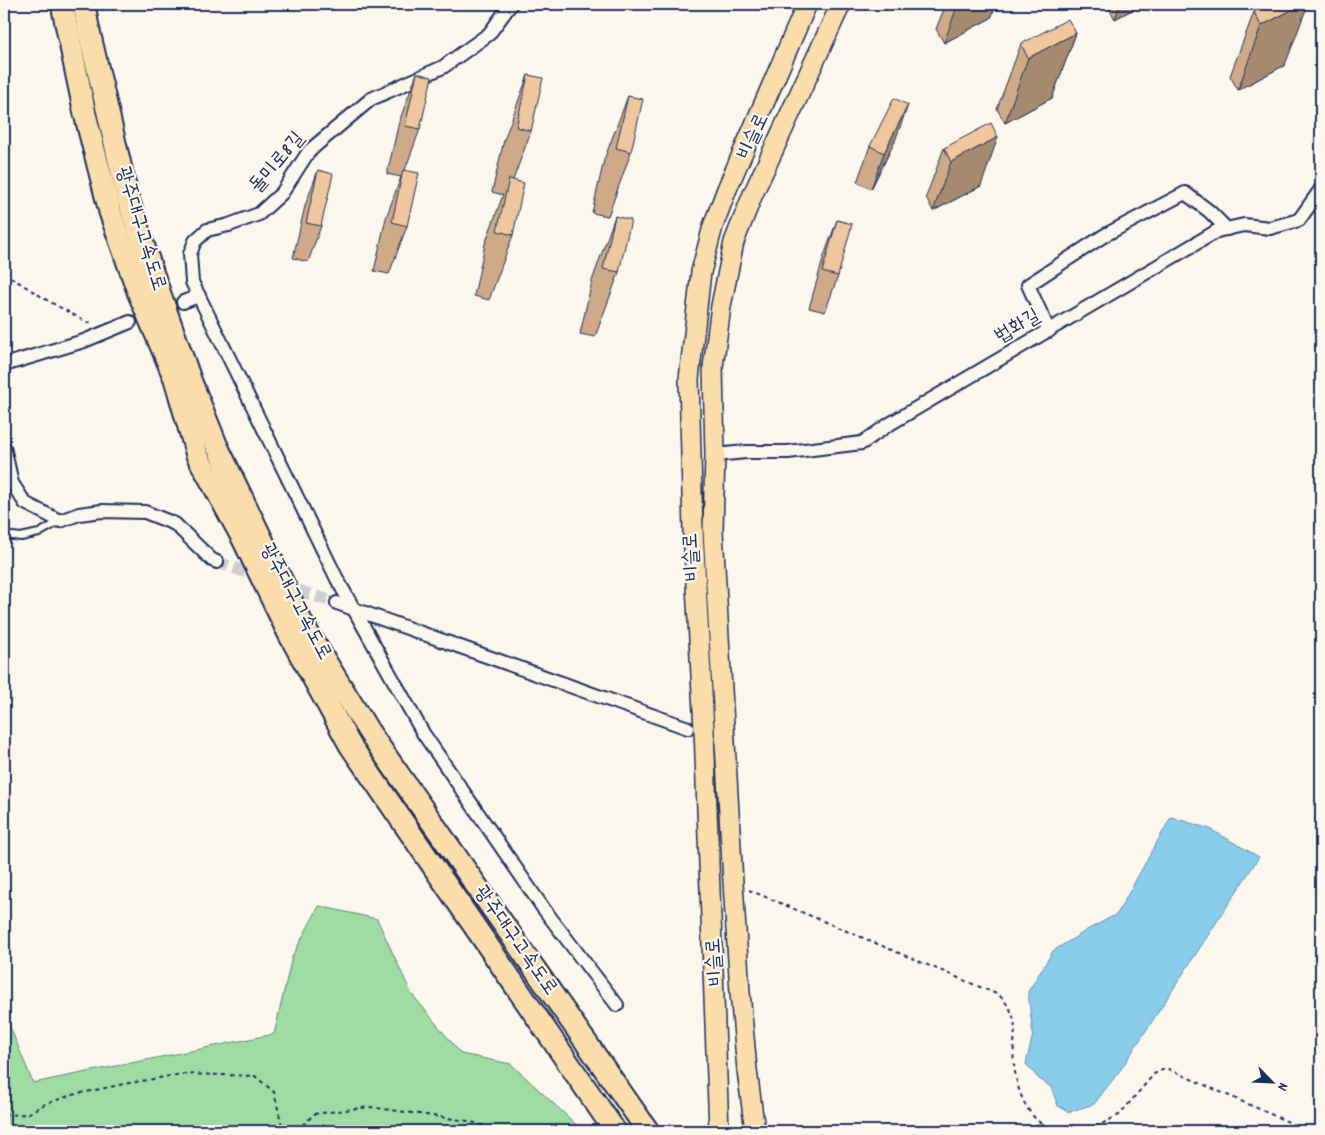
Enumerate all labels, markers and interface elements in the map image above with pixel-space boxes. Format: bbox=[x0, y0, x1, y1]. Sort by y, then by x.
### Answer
street label: 비슬로 bbox=[731, 109, 777, 165]
street label: 돌미로8길 bbox=[244, 126, 312, 200]
street label: 광주대구고속도로 bbox=[108, 163, 172, 295]
street label: 법화길 bbox=[990, 303, 1046, 351]
street label: 비슬로 bbox=[678, 532, 708, 582]
street label: 광주대구고속도로 bbox=[252, 539, 338, 665]
street label: 광주대구고속도로 bbox=[467, 880, 563, 1002]
street label: 비슬로 bbox=[700, 937, 732, 987]
north arrow bbox=[1248, 1058, 1298, 1108]
text: N bbox=[1271, 1079, 1293, 1094]

